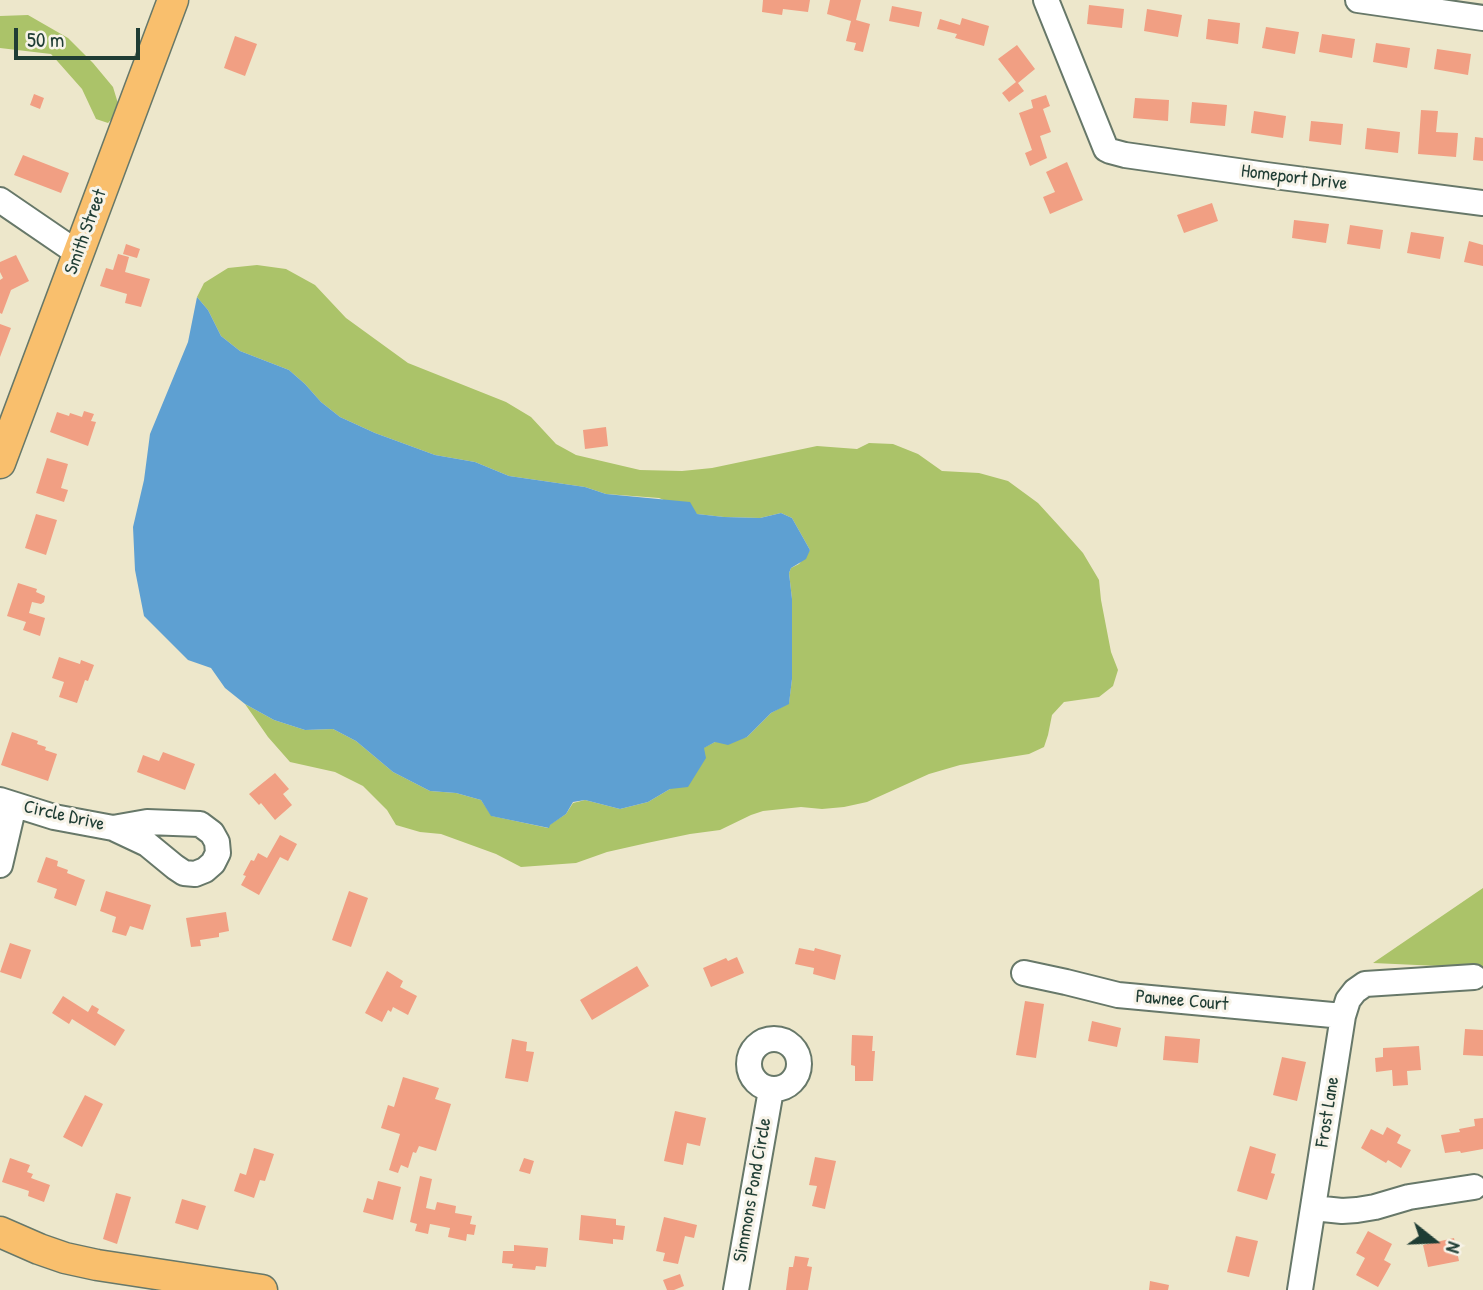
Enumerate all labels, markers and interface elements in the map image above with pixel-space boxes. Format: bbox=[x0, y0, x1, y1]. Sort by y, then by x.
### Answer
scale bar bbox=[18, 14, 144, 58]
text: 50 m bbox=[27, 25, 64, 54]
street label: Homeport Drive bbox=[1240, 160, 1348, 196]
street label: Smith Street bbox=[60, 186, 112, 278]
street label: Circle Drive bbox=[21, 796, 107, 836]
street label: Pawnee Court bbox=[1135, 986, 1229, 1016]
street label: Frost Lane bbox=[1311, 1075, 1345, 1149]
street label: Simmons Pond Circle bbox=[729, 1116, 777, 1264]
north arrow bbox=[1399, 1206, 1469, 1276]
text: N bbox=[1440, 1239, 1468, 1256]

